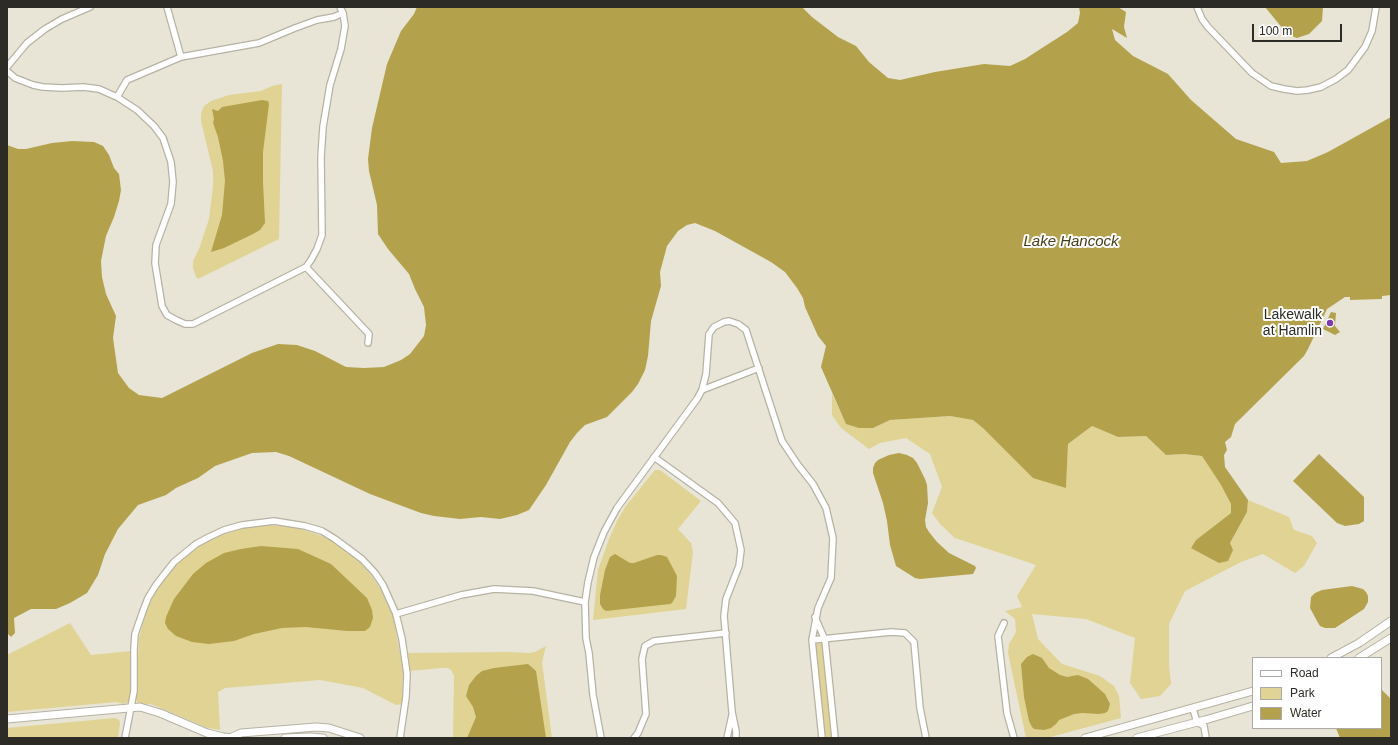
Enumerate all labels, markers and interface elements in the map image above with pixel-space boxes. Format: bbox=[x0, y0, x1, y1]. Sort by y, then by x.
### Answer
scale bar bbox=[1254, 16, 1344, 42]
text: 100 m bbox=[1259, 24, 1292, 38]
water label: Lake Hancock bbox=[1023, 233, 1119, 251]
place label: Lakewalk at Hamlin bbox=[1263, 307, 1322, 340]
marker: Lakewalk at Hamlin bbox=[1325, 318, 1335, 328]
legend bbox=[1252, 657, 1382, 729]
text: Road bbox=[1290, 666, 1319, 680]
text: Park bbox=[1290, 686, 1315, 700]
text: Water bbox=[1290, 706, 1322, 720]

